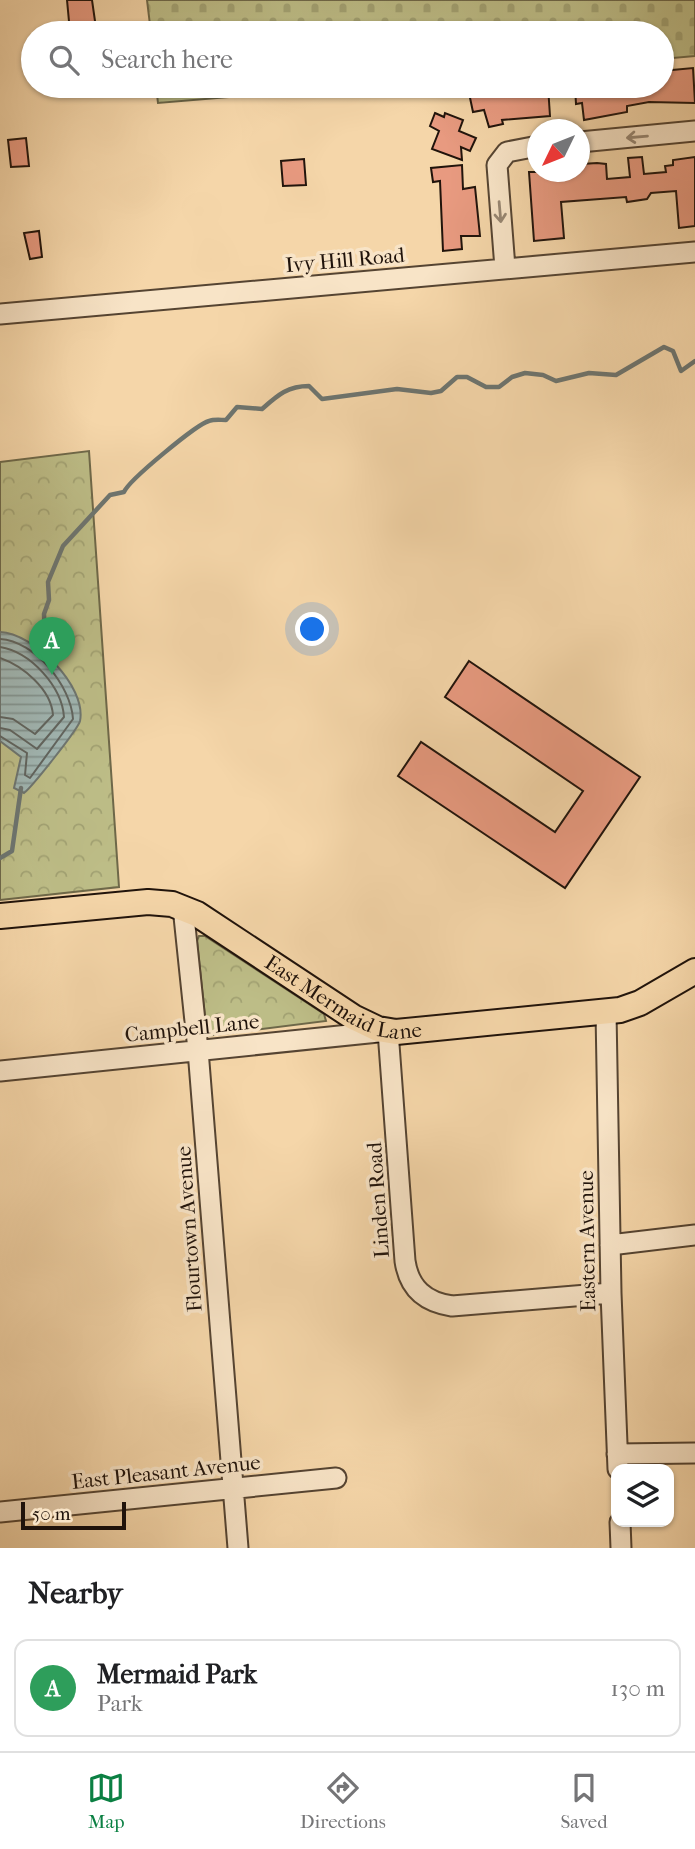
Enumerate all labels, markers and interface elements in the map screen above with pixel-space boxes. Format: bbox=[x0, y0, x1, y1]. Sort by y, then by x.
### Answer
search box bbox=[21, 21, 674, 98]
icon: search bbox=[45, 41, 83, 79]
text: Search here bbox=[101, 44, 233, 75]
north arrow bbox=[527, 119, 590, 182]
one-way arrow bbox=[626, 131, 649, 144]
one-way arrow bbox=[494, 200, 507, 222]
street label: Ivy Hill Road bbox=[284, 243, 406, 277]
your location bbox=[295, 612, 329, 646]
pin: A bbox=[29, 617, 75, 675]
street label: East Mermaid Lane bbox=[260, 950, 423, 1044]
street label: Campbell Lane bbox=[124, 1009, 260, 1047]
street label: Linden Road bbox=[362, 1141, 394, 1259]
street label: Flourtown Avenue bbox=[171, 1145, 207, 1313]
street label: Eastern Avenue bbox=[574, 1170, 600, 1312]
street label: East Pleasant Avenue bbox=[70, 1450, 262, 1494]
map controls bbox=[611, 1464, 674, 1527]
button: layers bbox=[611, 1464, 674, 1527]
scale bar bbox=[21, 1499, 126, 1531]
text: 50 m bbox=[32, 1503, 71, 1525]
text: Nearby bbox=[28, 1576, 123, 1611]
text: Mermaid Park bbox=[97, 1659, 257, 1690]
text: A bbox=[46, 1675, 60, 1702]
text: 130 m bbox=[611, 1675, 665, 1702]
text: Park bbox=[97, 1690, 143, 1717]
tab: Map bbox=[87, 1769, 125, 1833]
tab: Directions bbox=[300, 1769, 386, 1833]
tab: Saved bbox=[560, 1769, 608, 1833]

